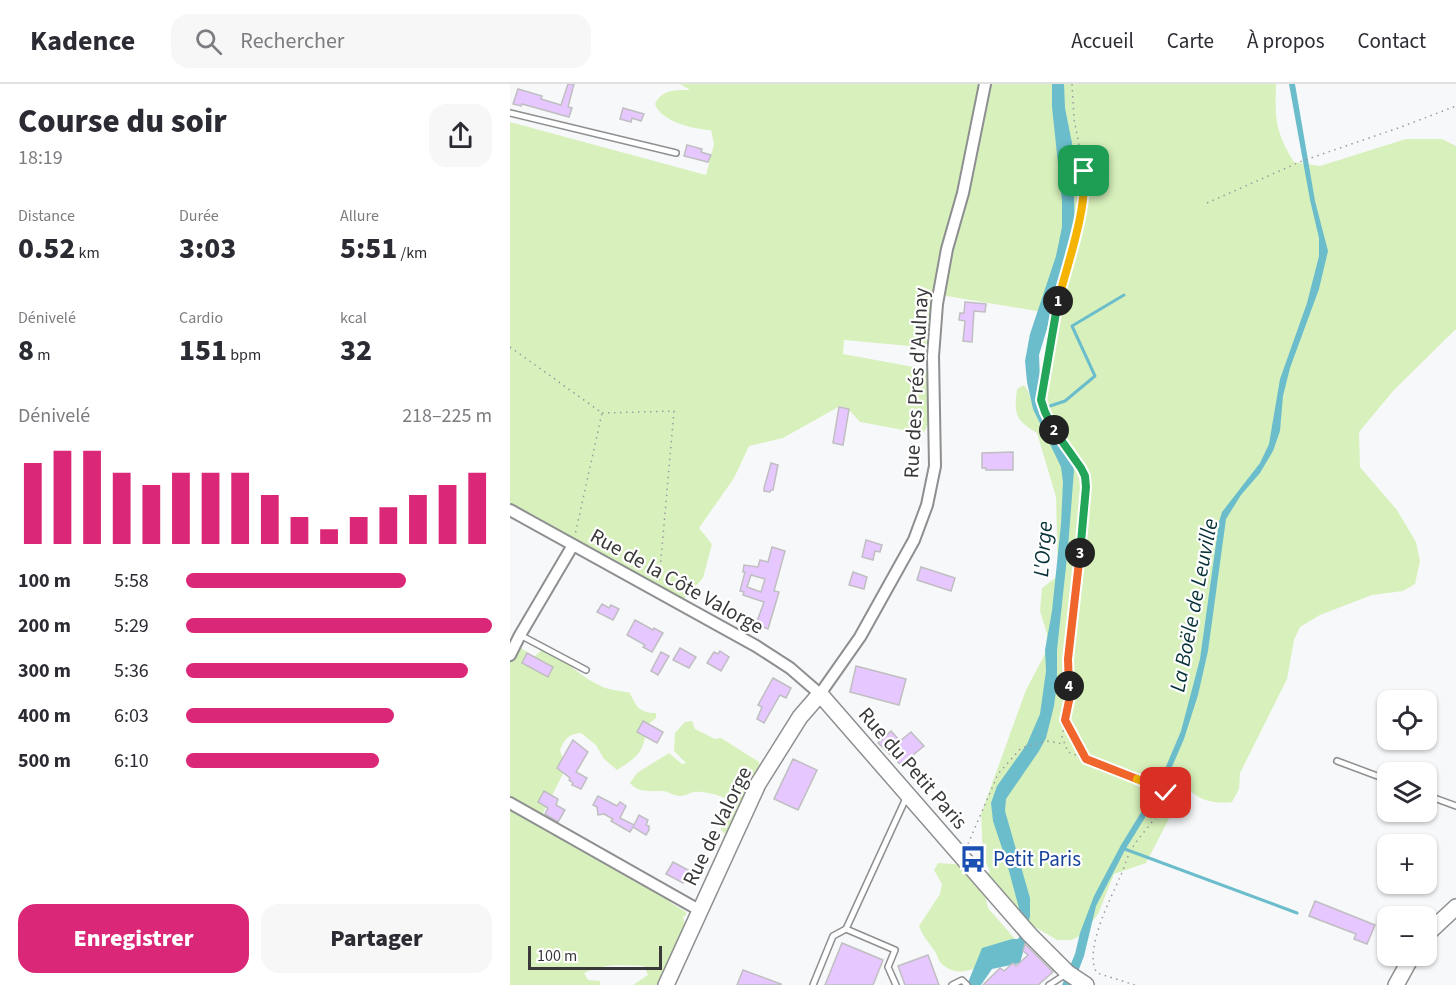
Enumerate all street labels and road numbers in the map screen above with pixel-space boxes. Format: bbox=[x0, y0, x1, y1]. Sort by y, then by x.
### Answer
street label: Rue des Prés d'Aulnay bbox=[896, 287, 936, 479]
street label: Rue de la Côte Valorge bbox=[585, 521, 769, 641]
street label: Rue du Petit Paris bbox=[851, 700, 975, 836]
street label: Rue de Valorge bbox=[675, 761, 759, 891]

